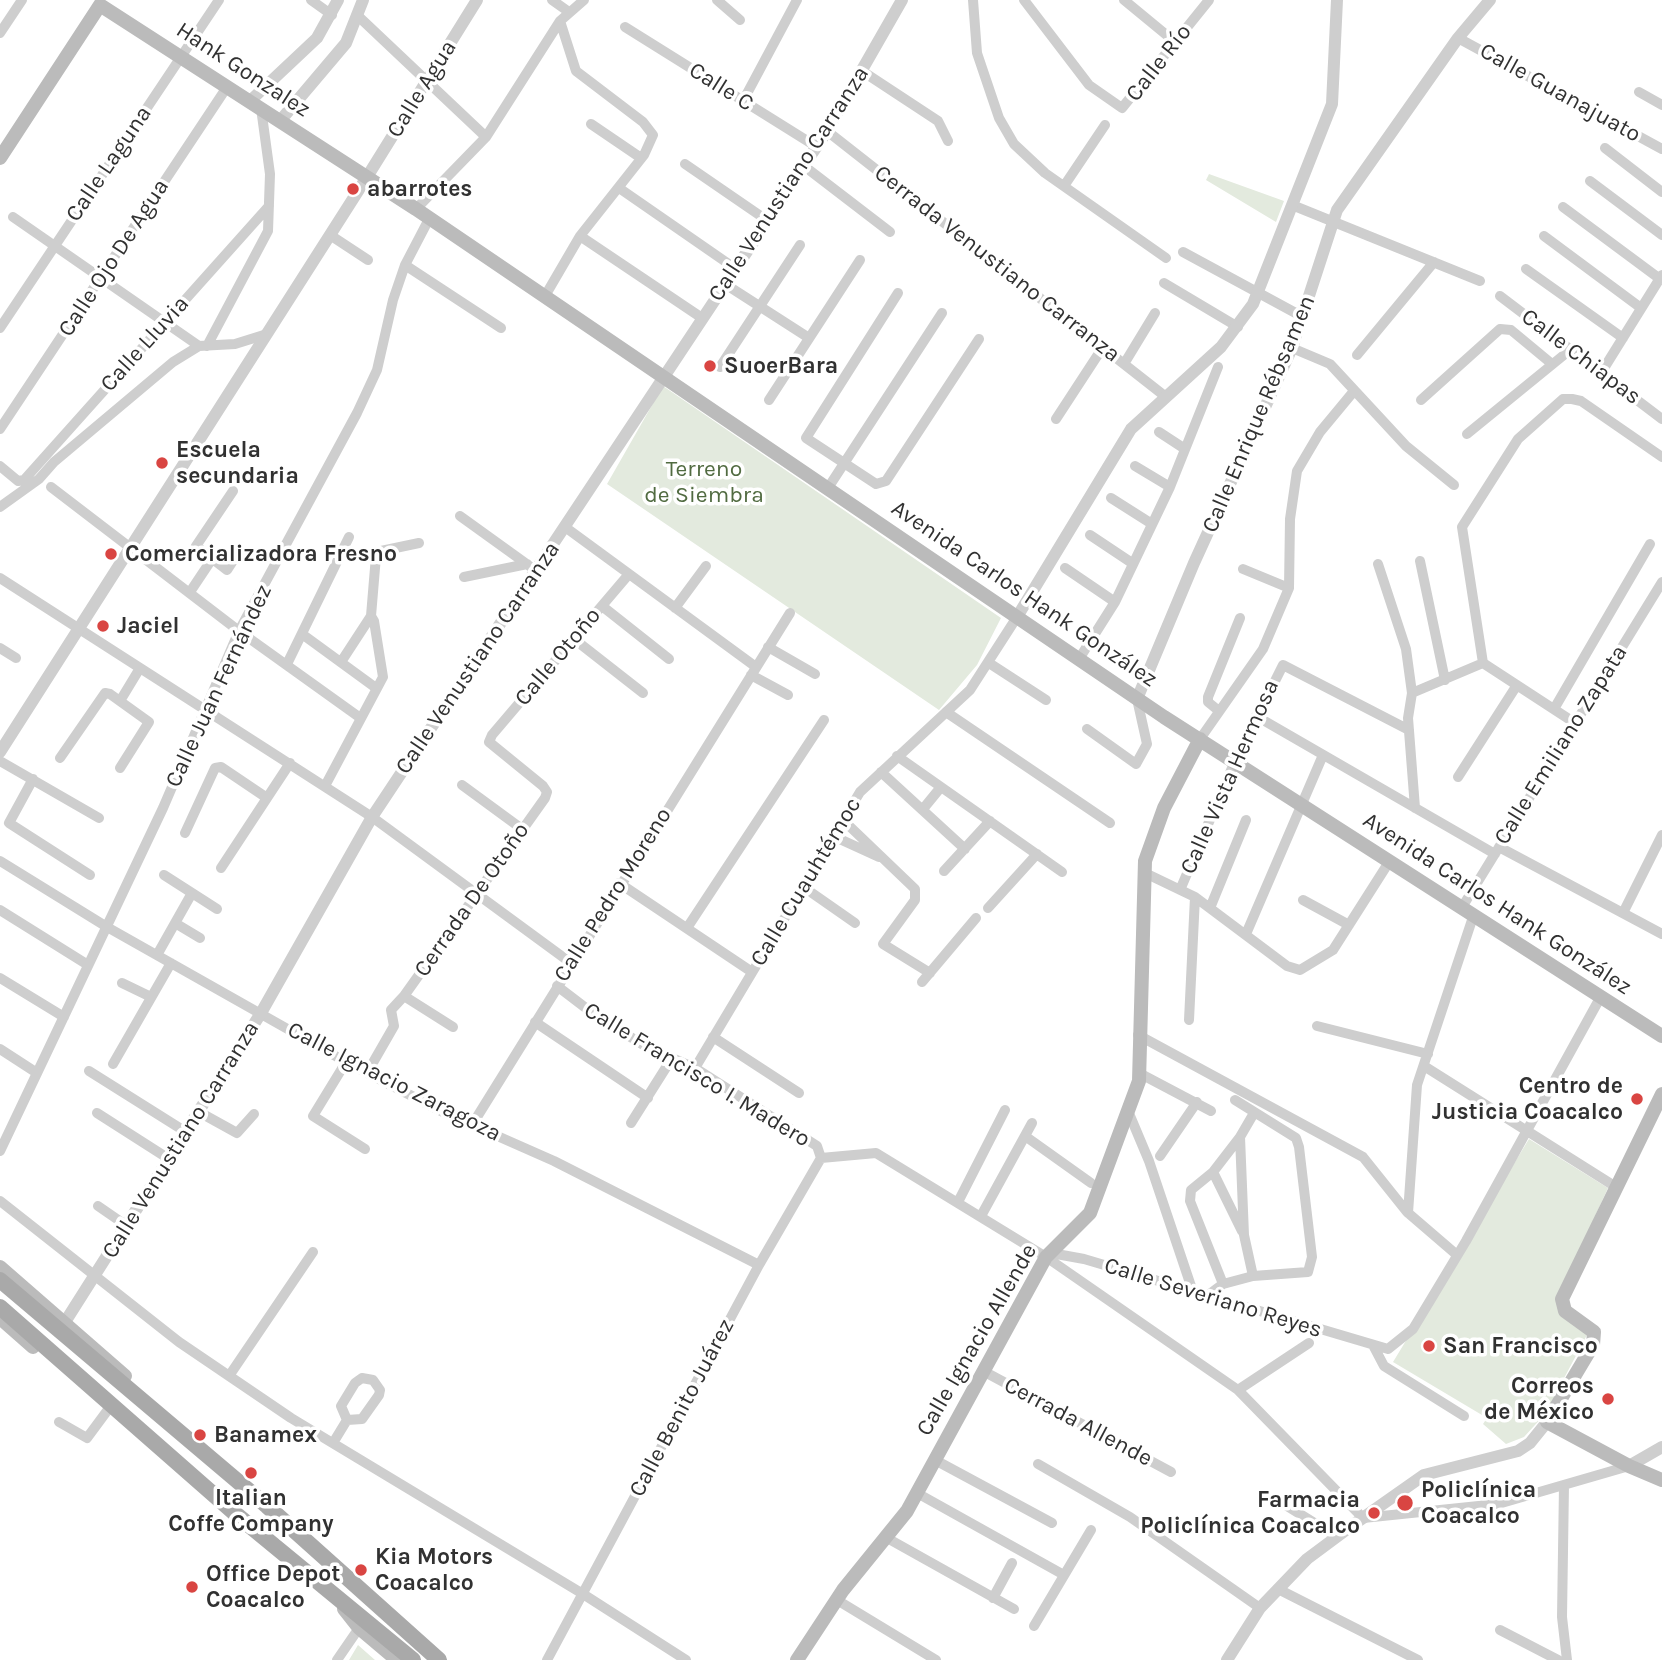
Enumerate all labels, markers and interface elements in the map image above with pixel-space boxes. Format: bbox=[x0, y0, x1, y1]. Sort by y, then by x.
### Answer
street label: Hank Gonzalez bbox=[171, 16, 315, 124]
street label: Calle Río bbox=[1120, 19, 1198, 107]
street label: Calle Agua bbox=[381, 35, 463, 143]
street label: Calle Guanajuato bbox=[1475, 37, 1645, 149]
street label: Calle C bbox=[684, 56, 758, 118]
street label: Calle Venustiano Carranza bbox=[703, 61, 875, 307]
street label: Calle Laguna bbox=[60, 101, 158, 227]
street label: Cerrada Venustiano Carranza bbox=[869, 159, 1125, 369]
street label: Calle Ojo De Agua bbox=[53, 174, 175, 342]
place label: abarrotes bbox=[367, 175, 473, 203]
marker: abarrotes bbox=[345, 181, 361, 197]
street label: Calle Lluvia bbox=[95, 291, 195, 397]
street label: Calle Enrique Rébsamen bbox=[1196, 291, 1322, 537]
street label: Calle Chiapas bbox=[1516, 303, 1646, 411]
place label: SuoerBara bbox=[724, 352, 838, 380]
marker: SuoerBara bbox=[702, 358, 718, 374]
place label: Escuela secundaria bbox=[176, 436, 299, 490]
marker: Escuela secundaria bbox=[154, 455, 170, 471]
park label: Terreno de Siembra bbox=[644, 455, 764, 509]
street label: Avenida Carlos Hank González bbox=[886, 495, 1162, 693]
street label: Calle Venustiano Carranza bbox=[390, 537, 566, 779]
place label: Comercializadora Fresno bbox=[125, 540, 397, 568]
marker: Comercializadora Fresno bbox=[103, 546, 119, 562]
street label: Calle Juan Fernández bbox=[160, 580, 278, 792]
street label: Calle Otoño bbox=[509, 602, 607, 712]
place label: Jaciel bbox=[117, 612, 180, 640]
marker: Jaciel bbox=[95, 618, 111, 634]
street label: Calle Emiliano Zapata bbox=[1488, 640, 1634, 850]
street label: Calle Vista Hermosa bbox=[1175, 676, 1285, 878]
street label: Calle Cuauhtémoc bbox=[745, 793, 867, 971]
street label: Calle Pedro Moreno bbox=[548, 803, 678, 987]
street label: Avenida Carlos Hank González bbox=[1358, 807, 1636, 1001]
street label: Cerrada De Otoño bbox=[409, 818, 535, 982]
street label: Calle Francisco I. Madero bbox=[579, 996, 815, 1154]
street label: Calle Venustiano Carranza bbox=[97, 1016, 265, 1264]
street label: Calle Ignacio Zaragoza bbox=[283, 1016, 505, 1148]
place label: Centro de Justicia Coacalco bbox=[1432, 1072, 1623, 1126]
marker: Centro de Justicia Coacalco bbox=[1629, 1091, 1645, 1107]
street label: Calle Ignacio Allende bbox=[911, 1239, 1043, 1441]
street label: Calle Severiano Reyes bbox=[1101, 1252, 1325, 1344]
street label: Calle Benito Juárez bbox=[623, 1314, 741, 1502]
place label: San Francisco bbox=[1443, 1332, 1598, 1360]
marker: San Francisco bbox=[1421, 1338, 1437, 1354]
street label: Cerrada Allende bbox=[999, 1371, 1157, 1473]
place label: Correos de México bbox=[1484, 1372, 1594, 1426]
marker: Correos de México bbox=[1600, 1391, 1616, 1407]
place label: Banamex bbox=[214, 1421, 317, 1449]
marker: Banamex bbox=[192, 1427, 208, 1443]
marker: Italian Coffe Company bbox=[243, 1465, 259, 1481]
place label: Policlínica Coacalco bbox=[1421, 1476, 1536, 1530]
place label: Italian Coffe Company bbox=[168, 1484, 334, 1538]
place label: Farmacia Policlínica Coacalco bbox=[1140, 1486, 1360, 1540]
marker: Policlínica Coacalco bbox=[1395, 1493, 1415, 1513]
marker: Farmacia Policlínica Coacalco bbox=[1366, 1505, 1382, 1521]
place label: Kia Motors Coacalco bbox=[375, 1543, 493, 1597]
place label: Office Depot Coacalco bbox=[206, 1560, 340, 1614]
marker: Kia Motors Coacalco bbox=[353, 1562, 369, 1578]
marker: Office Depot Coacalco bbox=[184, 1579, 200, 1595]

